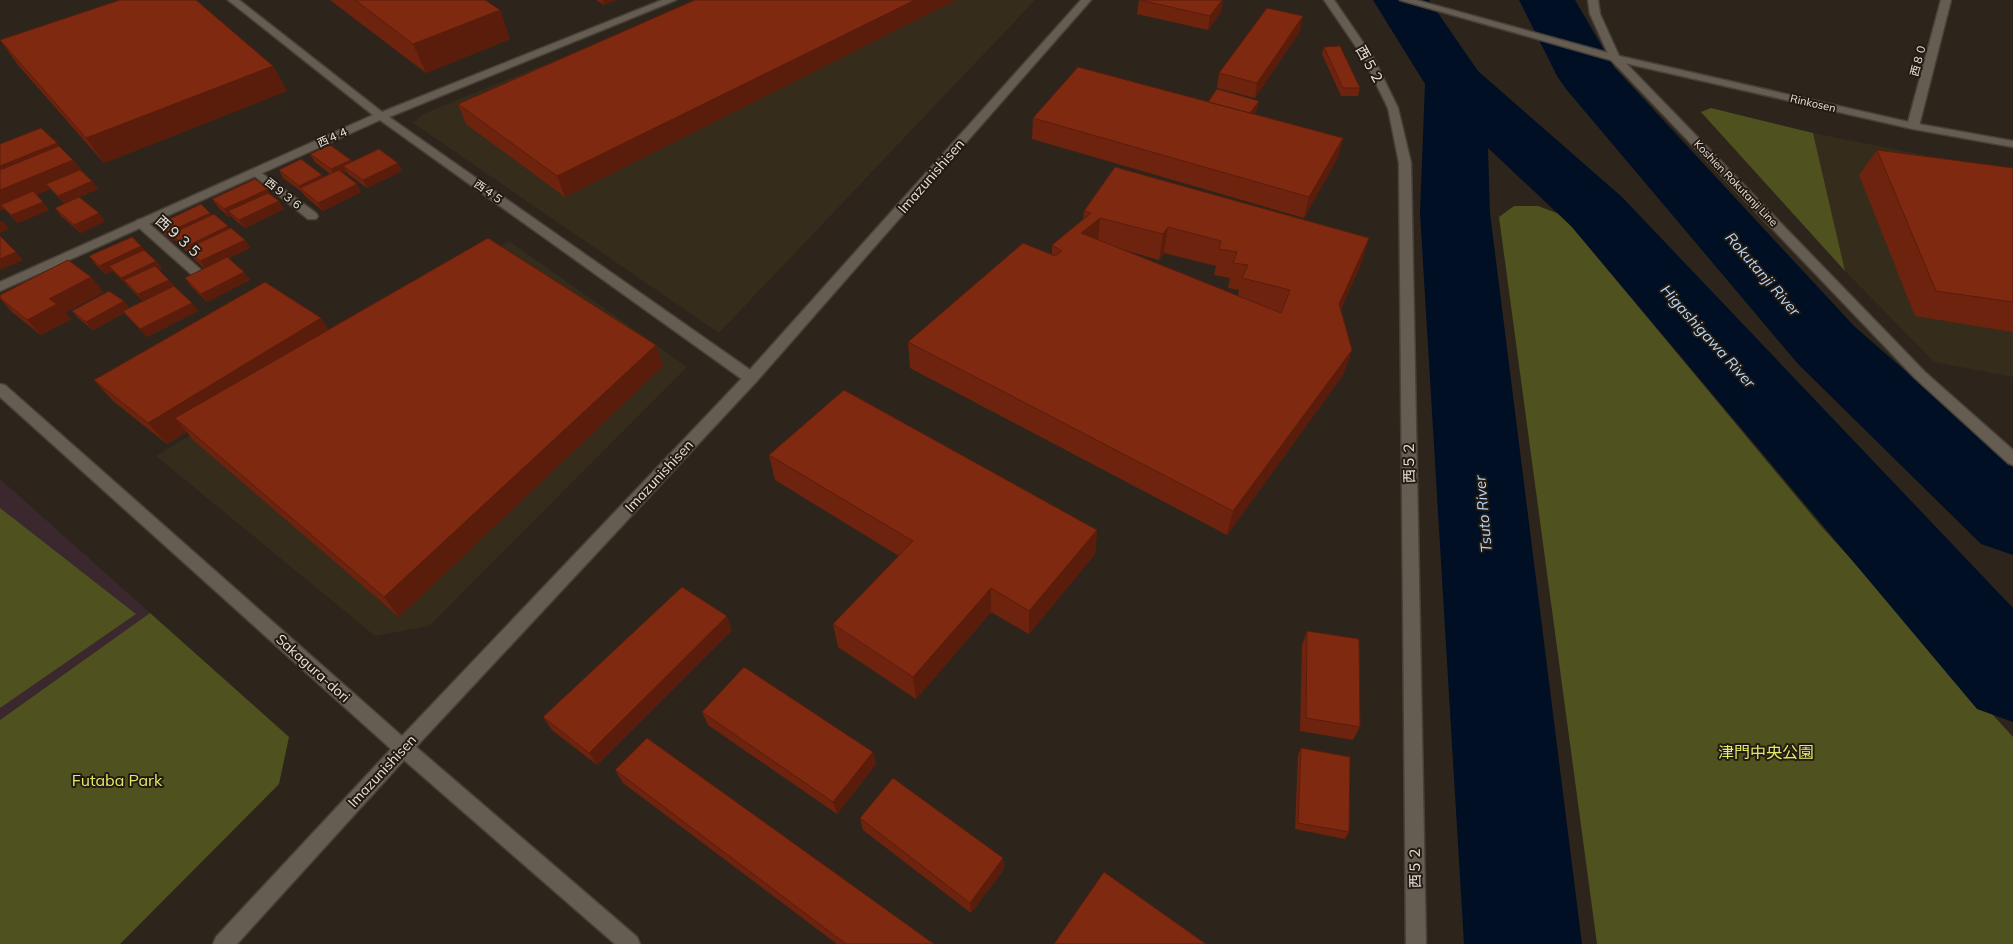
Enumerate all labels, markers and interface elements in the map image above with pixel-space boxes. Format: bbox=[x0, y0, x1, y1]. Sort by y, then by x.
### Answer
street label: 西５２ bbox=[1352, 42, 1388, 88]
street label: 西８０ bbox=[1907, 42, 1929, 78]
street label: Rinkosen bbox=[1789, 91, 1837, 115]
street label: 西４４ bbox=[315, 124, 351, 150]
street label: Imazunishisen bbox=[894, 135, 968, 217]
street label: Koshien Rokutanji Line bbox=[1691, 137, 1781, 229]
street label: 西９３６ bbox=[262, 175, 306, 213]
street label: 西４５ bbox=[471, 177, 507, 207]
street label: 西９３５ bbox=[152, 212, 206, 262]
water label: Rokutanji River bbox=[1721, 228, 1805, 320]
water label: Higashigawa River bbox=[1657, 281, 1760, 392]
street label: Imazunishisen bbox=[621, 436, 697, 516]
street label: 西５２ bbox=[1400, 441, 1418, 483]
water label: Tsuto River bbox=[1470, 474, 1496, 553]
street label: Sakagura-dori bbox=[272, 630, 354, 706]
street label: Imazunishisen bbox=[344, 731, 420, 811]
park label: 津門中央公園 bbox=[1718, 742, 1814, 762]
park label: Futaba Park bbox=[72, 770, 163, 790]
street label: 西５２ bbox=[1406, 846, 1424, 888]

